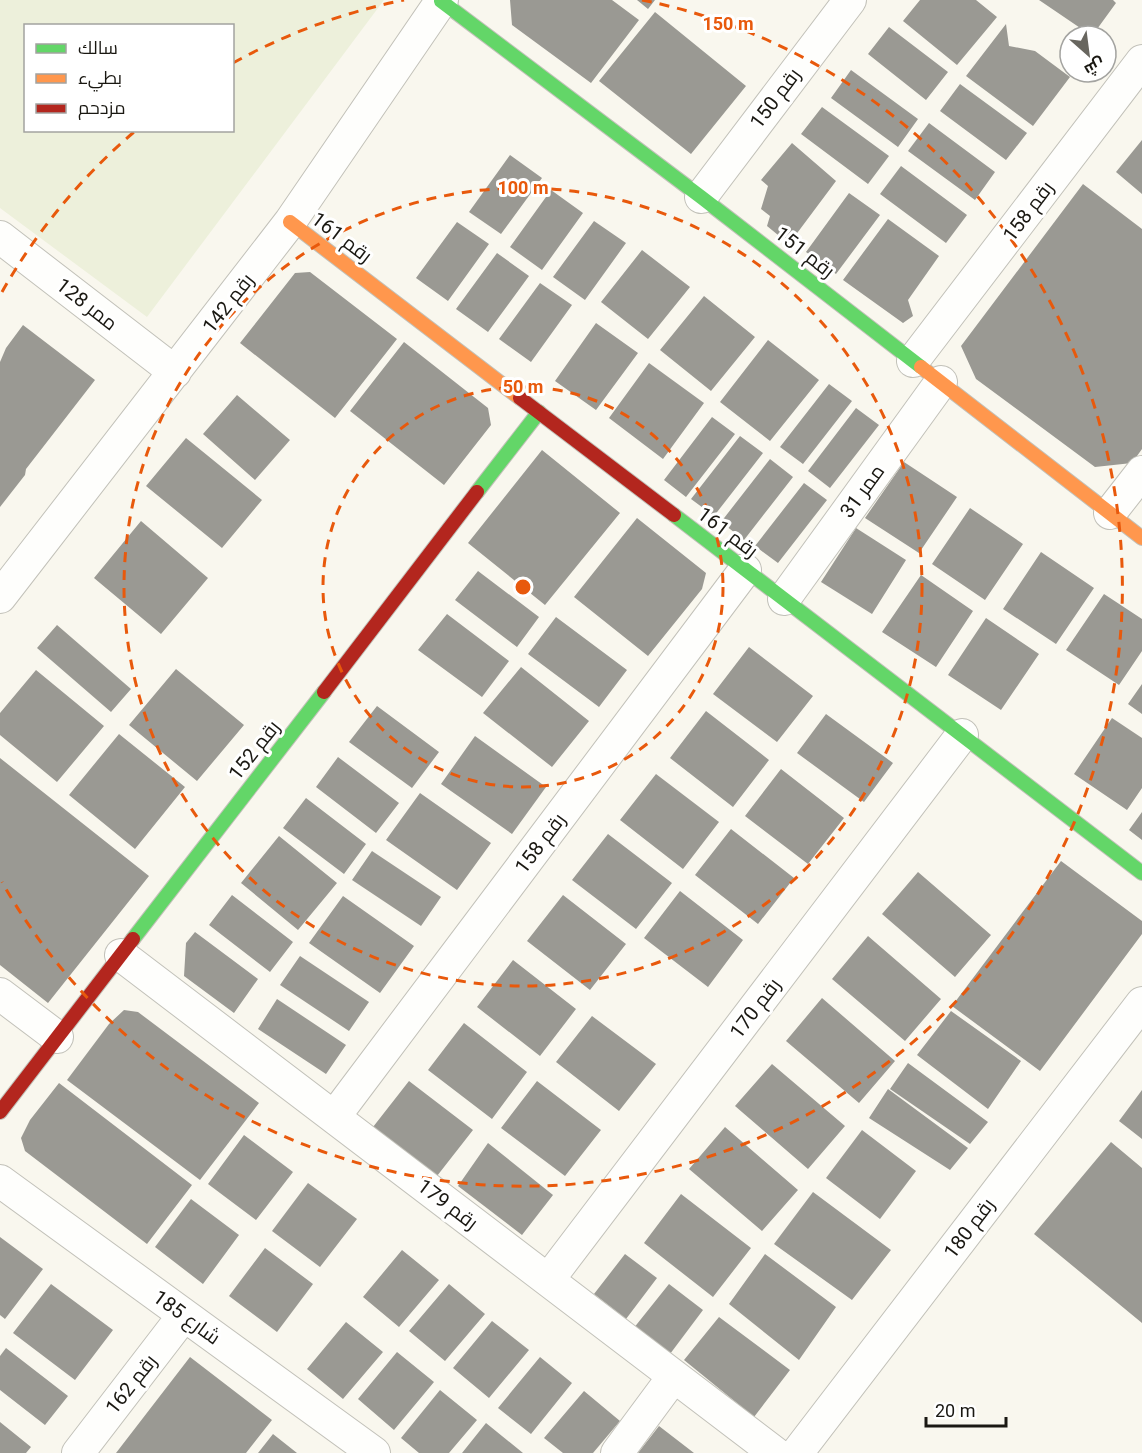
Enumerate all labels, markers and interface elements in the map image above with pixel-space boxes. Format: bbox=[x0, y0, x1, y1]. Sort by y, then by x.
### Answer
text: 150 m bbox=[702, 13, 754, 34]
legend bbox=[24, 24, 234, 132]
north arrow bbox=[1058, 24, 1118, 84]
text: سالك bbox=[78, 37, 118, 58]
text: ش bbox=[1081, 54, 1108, 80]
street label: رقم 150 bbox=[745, 63, 807, 134]
text: بطيء bbox=[78, 67, 122, 92]
text: مزدحم bbox=[78, 97, 126, 120]
street label: رقم 158 bbox=[998, 176, 1060, 247]
text: 100 m bbox=[497, 177, 549, 198]
street label: رقم 161 bbox=[306, 207, 377, 269]
street label: رقم 151 bbox=[769, 221, 840, 284]
street label: رقم 142 bbox=[197, 268, 260, 339]
street label: ممر 128 bbox=[52, 273, 122, 335]
text: 50 m bbox=[503, 376, 543, 397]
street label: ممر 31 bbox=[835, 460, 889, 522]
street label: رقم 161 bbox=[692, 502, 763, 564]
centre of rings bbox=[513, 577, 533, 597]
street label: رقم 152 bbox=[223, 715, 286, 786]
street label: رقم 158 bbox=[510, 808, 572, 879]
street label: رقم 170 bbox=[725, 973, 787, 1044]
street label: رقم 179 bbox=[412, 1174, 483, 1236]
street label: رقم 180 bbox=[939, 1193, 1001, 1264]
street label: شارع 185 bbox=[147, 1285, 225, 1351]
street label: رقم 162 bbox=[100, 1349, 163, 1420]
scale bar bbox=[926, 1390, 1006, 1428]
text: 20 m bbox=[935, 1400, 975, 1421]

